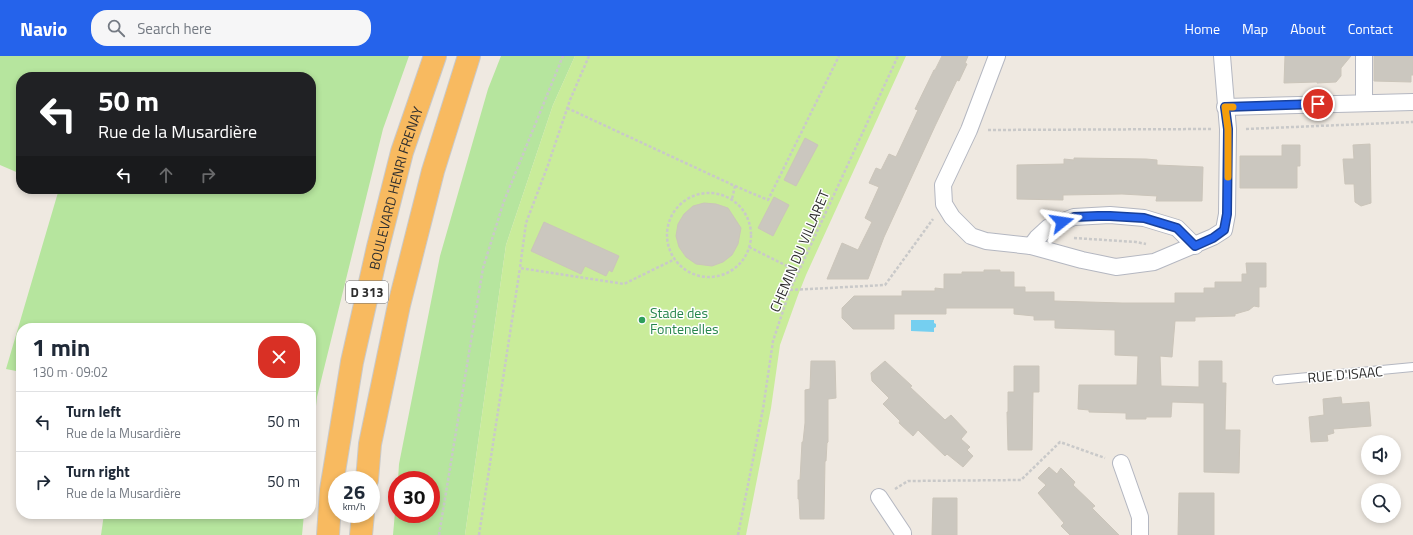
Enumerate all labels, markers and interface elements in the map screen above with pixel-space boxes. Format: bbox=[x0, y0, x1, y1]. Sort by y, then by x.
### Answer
search box bbox=[91, 10, 371, 46]
text: Navio bbox=[20, 14, 67, 43]
icon: search bbox=[105, 17, 127, 39]
text: Search here bbox=[137, 17, 212, 40]
text: Home bbox=[1185, 18, 1220, 39]
text: Map bbox=[1242, 18, 1268, 39]
text: About bbox=[1290, 18, 1326, 39]
text: Contact bbox=[1348, 18, 1393, 39]
text: 50 m bbox=[98, 79, 159, 122]
pin bbox=[1301, 87, 1335, 121]
icon: left bbox=[32, 88, 84, 140]
icon: arrive bbox=[1307, 93, 1329, 115]
street label: BOULEVARD HENRI FRENAY bbox=[363, 103, 428, 272]
text: Rue de la Musardière bbox=[98, 118, 257, 145]
icon: left bbox=[113, 164, 135, 186]
icon: ahead bbox=[155, 164, 177, 186]
icon: right bbox=[197, 164, 219, 186]
street label: CHEMIN DU VILLARET bbox=[764, 186, 834, 315]
position arrow bbox=[1041, 201, 1083, 243]
road number: D 313 bbox=[346, 281, 388, 303]
place label: Stade des Fontenelles bbox=[650, 302, 719, 339]
marker: Stade des Fontenelles bbox=[637, 315, 647, 325]
text: 1 min bbox=[32, 329, 90, 365]
button: close bbox=[258, 336, 300, 378]
street label: RUE D'ISAAC bbox=[1307, 360, 1384, 388]
text: 130 m · 09:02 bbox=[32, 362, 108, 382]
text: Turn left bbox=[66, 400, 121, 423]
text: 50 m bbox=[267, 410, 300, 433]
icon: left bbox=[32, 411, 54, 433]
text: Rue de la Musardière bbox=[66, 423, 181, 443]
map controls bbox=[1361, 435, 1401, 523]
button: sound bbox=[1361, 435, 1401, 475]
text: Turn right bbox=[66, 460, 130, 483]
text: 50 m bbox=[267, 470, 300, 493]
icon: right bbox=[32, 471, 54, 493]
speed limit sign: 30 bbox=[388, 471, 440, 523]
text: 26 bbox=[343, 476, 365, 507]
text: Rue de la Musardière bbox=[66, 483, 181, 503]
button: search bbox=[1361, 483, 1401, 523]
text: km/h bbox=[343, 499, 365, 514]

